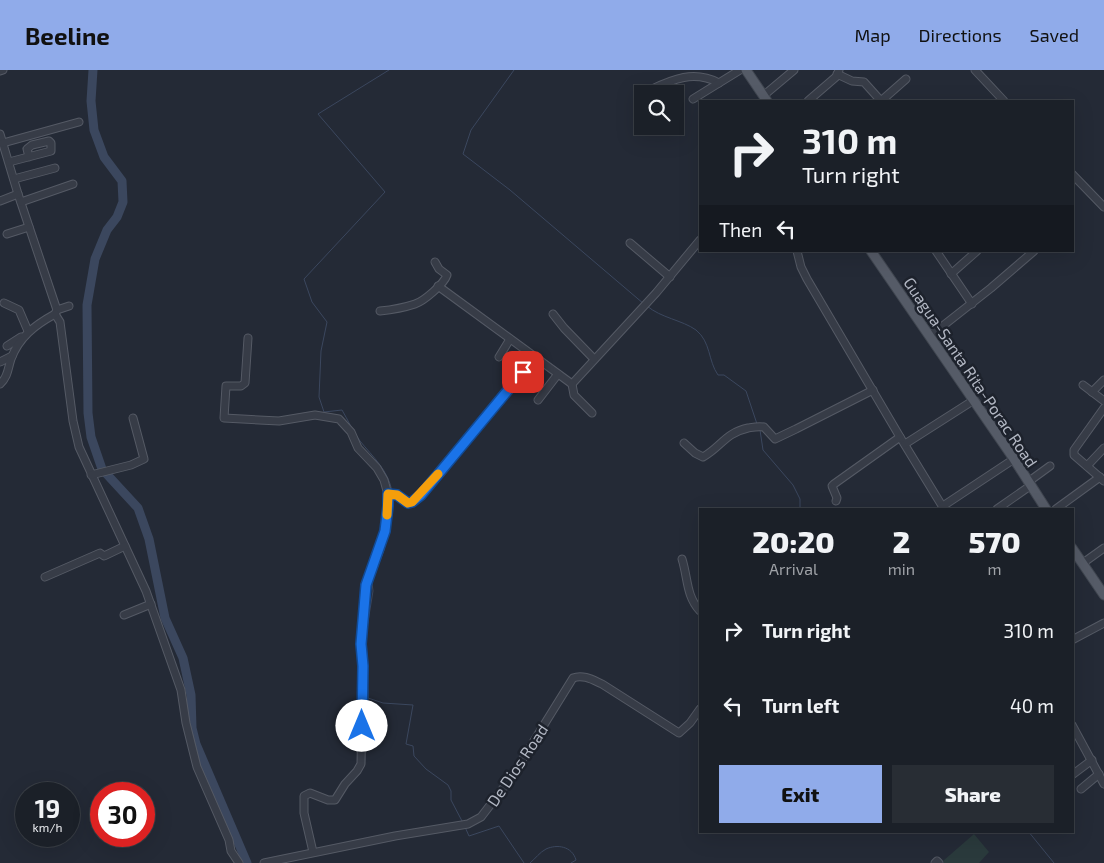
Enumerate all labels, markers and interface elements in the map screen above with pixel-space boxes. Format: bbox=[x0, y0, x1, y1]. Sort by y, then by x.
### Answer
text: Beeline bbox=[25, 21, 110, 50]
text: Map bbox=[854, 24, 891, 46]
text: Directions bbox=[919, 24, 1002, 46]
text: Saved bbox=[1030, 24, 1079, 46]
map controls bbox=[634, 85, 684, 135]
button: search bbox=[634, 85, 684, 135]
text: 310 m bbox=[802, 119, 897, 161]
icon: right bbox=[719, 120, 784, 185]
text: Turn right bbox=[802, 161, 900, 187]
icon: left bbox=[772, 215, 800, 243]
text: Then bbox=[719, 218, 762, 241]
street label: Guagua-Santa Rita-Porac Road bbox=[900, 273, 1042, 471]
pin bbox=[502, 351, 544, 393]
icon: arrive bbox=[509, 358, 537, 386]
text: 20:20 bbox=[752, 523, 835, 559]
text: 2 bbox=[893, 523, 910, 559]
text: 570 bbox=[968, 523, 1021, 559]
text: Arrival bbox=[769, 559, 818, 578]
text: min bbox=[888, 559, 915, 578]
text: m bbox=[988, 559, 1002, 578]
icon: right bbox=[719, 617, 747, 645]
text: Turn right bbox=[762, 619, 850, 642]
text: 310 m bbox=[1004, 619, 1054, 642]
icon: left bbox=[719, 692, 747, 720]
text: Turn left bbox=[762, 694, 839, 717]
text: 40 m bbox=[1010, 694, 1054, 717]
position arrow bbox=[335, 699, 387, 751]
street label: De Dios Road bbox=[483, 720, 551, 810]
button: Exit bbox=[719, 765, 882, 823]
button: Share bbox=[892, 765, 1054, 823]
speed limit sign: 30 bbox=[90, 782, 155, 847]
text: 19 bbox=[35, 793, 60, 823]
text: km/h bbox=[33, 820, 62, 834]

